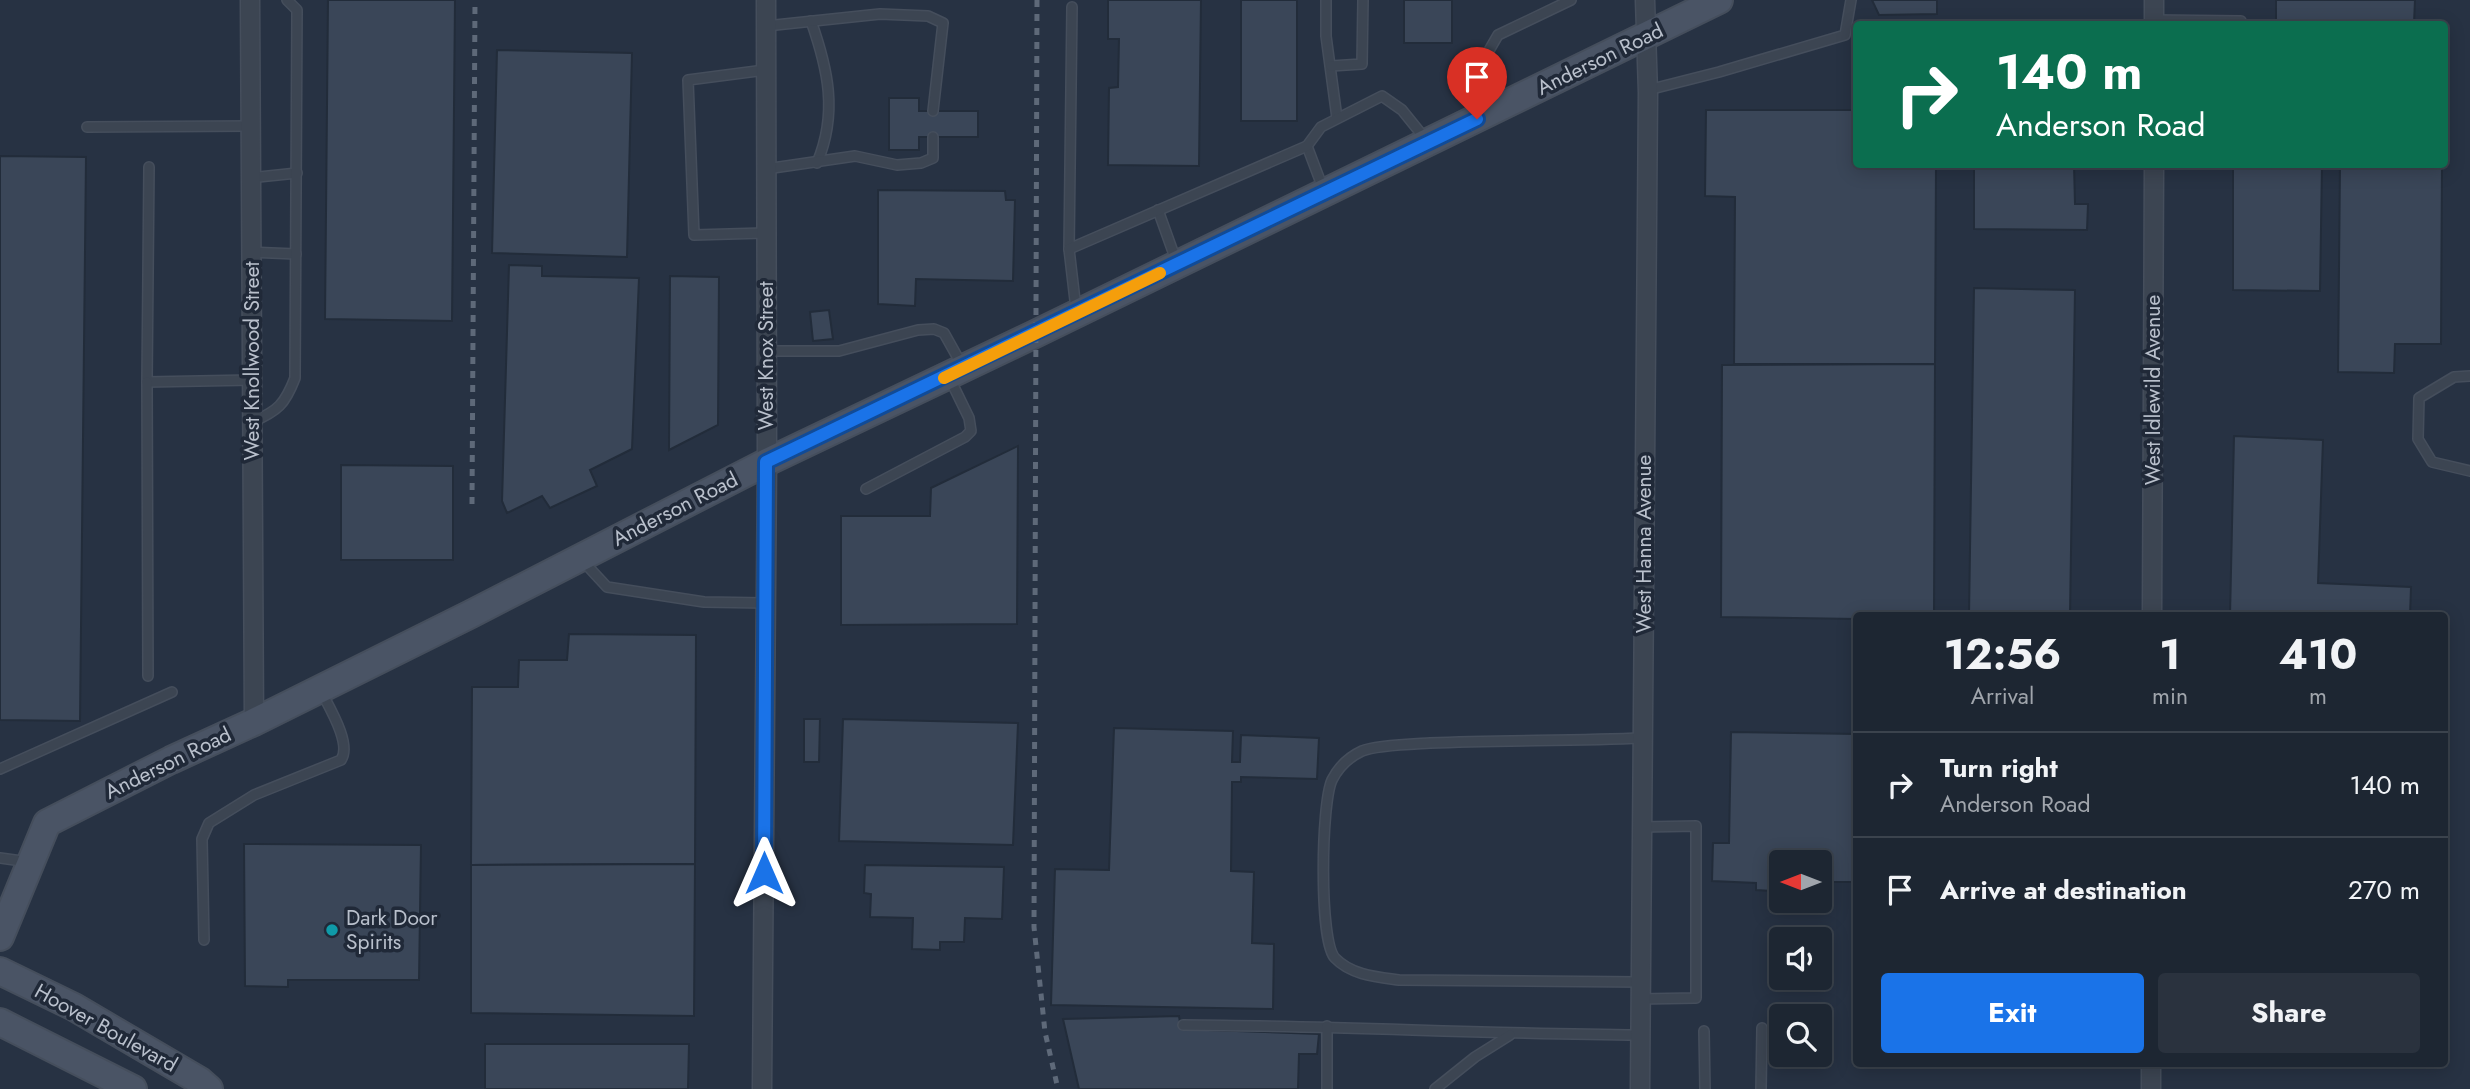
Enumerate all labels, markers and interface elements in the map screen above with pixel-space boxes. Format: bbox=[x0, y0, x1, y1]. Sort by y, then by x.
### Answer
street label: Anderson Road bbox=[1532, 15, 1668, 103]
text: 140 m bbox=[1996, 37, 2142, 107]
pin bbox=[1447, 47, 1507, 119]
icon: right bbox=[1881, 49, 1972, 140]
icon: arrive bbox=[1458, 58, 1496, 96]
text: Anderson Road bbox=[1996, 102, 2205, 148]
street label: West Knollwood Street bbox=[237, 261, 267, 461]
street label: West Knox Street bbox=[751, 282, 781, 431]
street label: West Idlewild Avenue bbox=[2138, 295, 2168, 485]
street label: West Hanna Avenue bbox=[1629, 454, 1659, 633]
street label: Anderson Road bbox=[607, 464, 743, 554]
text: 12:56 bbox=[1944, 624, 2061, 685]
text: 1 bbox=[2159, 624, 2181, 685]
text: 410 bbox=[2279, 624, 2357, 685]
text: Arrival bbox=[1971, 679, 2034, 713]
text: min bbox=[2152, 679, 2188, 713]
text: m bbox=[2309, 679, 2327, 713]
street label: Anderson Road bbox=[100, 719, 236, 807]
text: Turn right bbox=[1940, 749, 2058, 787]
icon: right bbox=[1881, 766, 1919, 804]
text: 140 m bbox=[2349, 766, 2420, 804]
text: Anderson Road bbox=[1940, 787, 2091, 821]
position arrow bbox=[727, 836, 801, 910]
north arrow bbox=[1769, 850, 1832, 914]
map controls bbox=[1769, 850, 1832, 1067]
icon: arrive bbox=[1881, 871, 1919, 909]
text: Arrive at destination bbox=[1940, 871, 2187, 909]
text: 270 m bbox=[2348, 871, 2420, 909]
place label: Dark Door Spirits bbox=[346, 903, 438, 957]
marker: Dark Door Spirits bbox=[324, 922, 340, 938]
button: sound bbox=[1769, 927, 1832, 990]
button: Exit bbox=[1881, 973, 2144, 1053]
button: Share bbox=[2158, 973, 2420, 1053]
street label: Hoover Boulevard bbox=[29, 976, 183, 1080]
button: search bbox=[1769, 1004, 1832, 1067]

